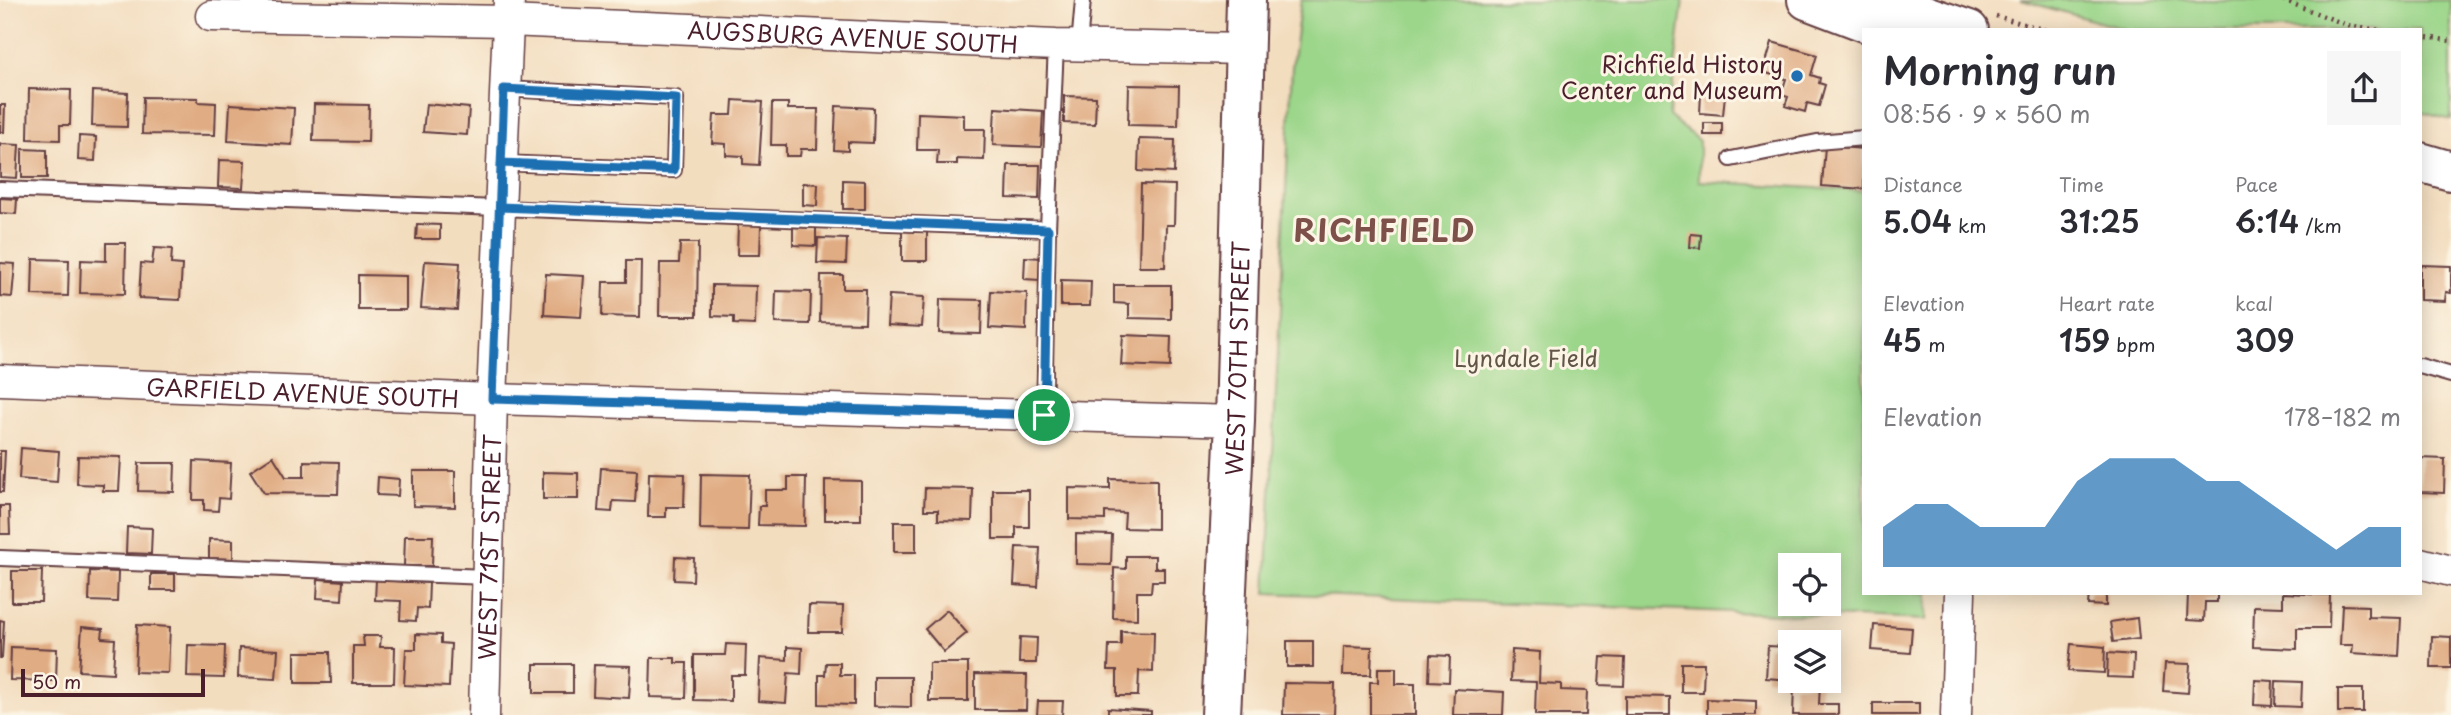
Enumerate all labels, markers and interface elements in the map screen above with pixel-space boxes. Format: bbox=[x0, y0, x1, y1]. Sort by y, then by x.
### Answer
street label: AUGSBURG AVENUE SOUTH bbox=[687, 11, 1019, 61]
text: Morning run bbox=[1883, 41, 2117, 98]
place label: Richfield History Center and Museum bbox=[1561, 46, 1783, 107]
button: share bbox=[2327, 51, 2401, 125]
marker: Richfield History Center and Museum bbox=[1789, 68, 1805, 84]
text: 08:56 · 9 × 560 m bbox=[1883, 96, 2090, 131]
text: Distance bbox=[1883, 170, 1963, 198]
text: Time bbox=[2059, 170, 2104, 198]
text: Pace bbox=[2235, 170, 2278, 198]
text: 5.04 bbox=[1883, 198, 1952, 243]
text: 31:25 bbox=[2059, 198, 2140, 243]
text: 6:14 bbox=[2235, 198, 2299, 243]
district label: RICHFIELD bbox=[1294, 207, 1477, 252]
text: km bbox=[1952, 211, 1987, 239]
text: /km bbox=[2299, 211, 2342, 239]
street label: WEST 70TH STREET bbox=[1215, 241, 1257, 476]
text: Elevation bbox=[1883, 289, 1965, 317]
text: Heart rate bbox=[2059, 289, 2155, 317]
text: kcal bbox=[2235, 289, 2273, 317]
text: 45 bbox=[1883, 317, 1922, 362]
text: 159 bbox=[2059, 317, 2110, 362]
text: 309 bbox=[2235, 317, 2295, 362]
text: m bbox=[1922, 330, 1946, 358]
text: bpm bbox=[2110, 330, 2156, 358]
park label: Lyndale Field bbox=[1454, 340, 1598, 375]
street label: GARFIELD AVENUE SOUTH bbox=[146, 368, 460, 415]
pin bbox=[1014, 385, 1074, 445]
icon: arrive bbox=[1025, 396, 1063, 434]
text: Elevation bbox=[1883, 399, 1982, 434]
text: 178–182 m bbox=[2284, 399, 2401, 434]
street label: WEST 71ST STREET bbox=[468, 434, 509, 660]
map controls bbox=[1778, 553, 1841, 693]
button: locate bbox=[1778, 553, 1841, 616]
button: layers bbox=[1778, 630, 1841, 693]
scale bar bbox=[21, 666, 205, 698]
text: 50 m bbox=[32, 667, 81, 695]

